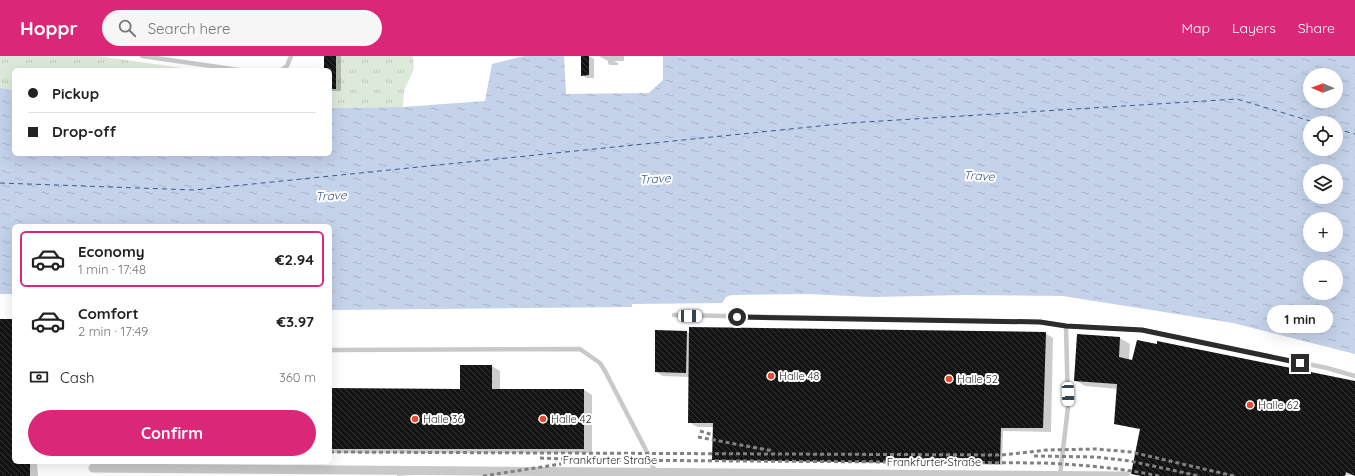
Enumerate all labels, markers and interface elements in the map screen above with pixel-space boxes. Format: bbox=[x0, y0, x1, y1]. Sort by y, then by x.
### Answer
search box bbox=[102, 10, 382, 46]
text: Hoppr bbox=[20, 16, 78, 40]
icon: search bbox=[116, 17, 138, 39]
text: Search here bbox=[148, 19, 230, 38]
text: Map bbox=[1181, 19, 1210, 37]
text: Layers bbox=[1232, 19, 1276, 37]
text: Share bbox=[1298, 19, 1335, 37]
north arrow bbox=[1303, 68, 1343, 108]
map controls bbox=[1303, 68, 1343, 300]
text: Pickup bbox=[52, 84, 99, 103]
button: locate bbox=[1303, 116, 1343, 156]
text: Drop-off bbox=[52, 122, 116, 141]
button: layers bbox=[1303, 164, 1343, 204]
water label: Trave bbox=[963, 167, 996, 184]
water label: Trave bbox=[639, 170, 672, 187]
water label: Trave bbox=[315, 187, 348, 204]
button: + bbox=[1303, 212, 1343, 252]
icon: car bbox=[30, 241, 66, 277]
text: Economy bbox=[78, 242, 145, 261]
text: €2.94 bbox=[275, 250, 314, 269]
button: − bbox=[1303, 260, 1343, 300]
text: 1 min · 17:48 bbox=[78, 261, 146, 277]
icon: car bbox=[30, 303, 66, 339]
text: Comfort bbox=[78, 304, 139, 323]
callout: 1 min bbox=[1267, 305, 1333, 333]
route start bbox=[728, 308, 746, 326]
car bbox=[678, 310, 702, 322]
text: 1 min bbox=[1284, 311, 1316, 327]
text: €3.97 bbox=[276, 312, 314, 331]
text: 2 min · 17:49 bbox=[78, 323, 148, 339]
route end bbox=[1291, 354, 1309, 372]
icon: cash bbox=[28, 366, 50, 388]
text: Cash bbox=[60, 368, 94, 387]
text: 360 m bbox=[279, 369, 316, 385]
place label: Halle 48 bbox=[779, 369, 820, 383]
marker: Halle 48 bbox=[766, 371, 776, 381]
place label: Halle 52 bbox=[957, 372, 998, 386]
marker: Halle 52 bbox=[944, 374, 954, 384]
car bbox=[1062, 382, 1074, 406]
place label: Halle 62 bbox=[1258, 398, 1299, 412]
marker: Halle 62 bbox=[1245, 400, 1255, 410]
button: Confirm bbox=[28, 410, 316, 456]
place label: Halle 36 bbox=[423, 412, 464, 426]
place label: Halle 42 bbox=[551, 412, 592, 426]
marker: Halle 36 bbox=[410, 414, 420, 424]
marker: Halle 42 bbox=[538, 414, 548, 424]
street label: Frankfurter Straße bbox=[563, 453, 657, 467]
street label: Frankfurter Straße bbox=[887, 455, 981, 469]

